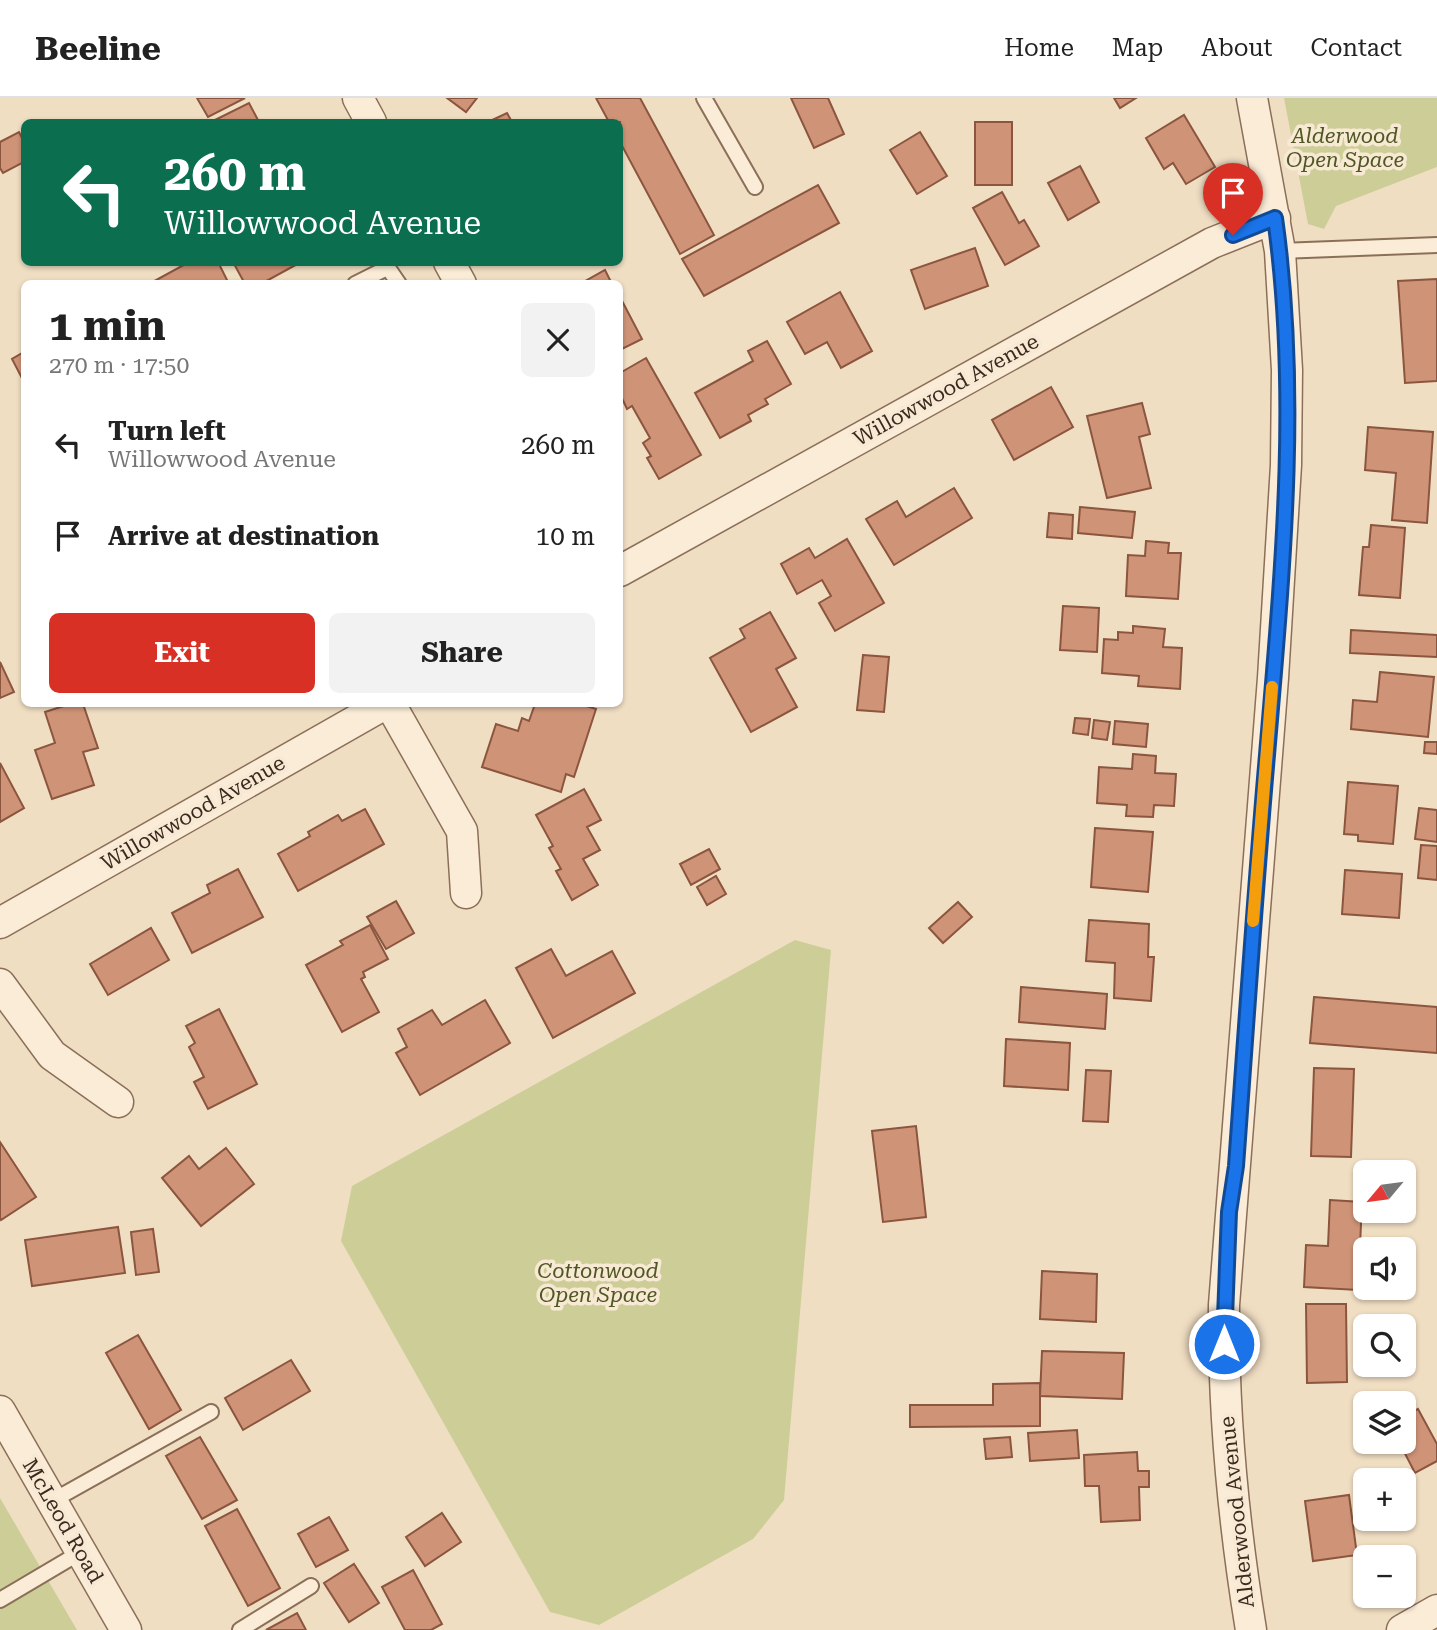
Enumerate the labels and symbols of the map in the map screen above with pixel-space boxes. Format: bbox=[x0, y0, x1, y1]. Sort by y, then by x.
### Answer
park label: Alderwood Open Space bbox=[1286, 124, 1404, 172]
pin bbox=[1203, 163, 1263, 235]
street label: Willowwood Avenue bbox=[849, 329, 1043, 451]
street label: Willowwood Avenue bbox=[97, 751, 289, 875]
north arrow bbox=[1353, 1160, 1416, 1223]
park label: Cottonwood Open Space bbox=[537, 1259, 659, 1307]
position arrow bbox=[1187, 1307, 1261, 1381]
street label: Alderwood Avenue bbox=[1215, 1415, 1259, 1609]
street label: McLeod Road bbox=[18, 1455, 109, 1588]

